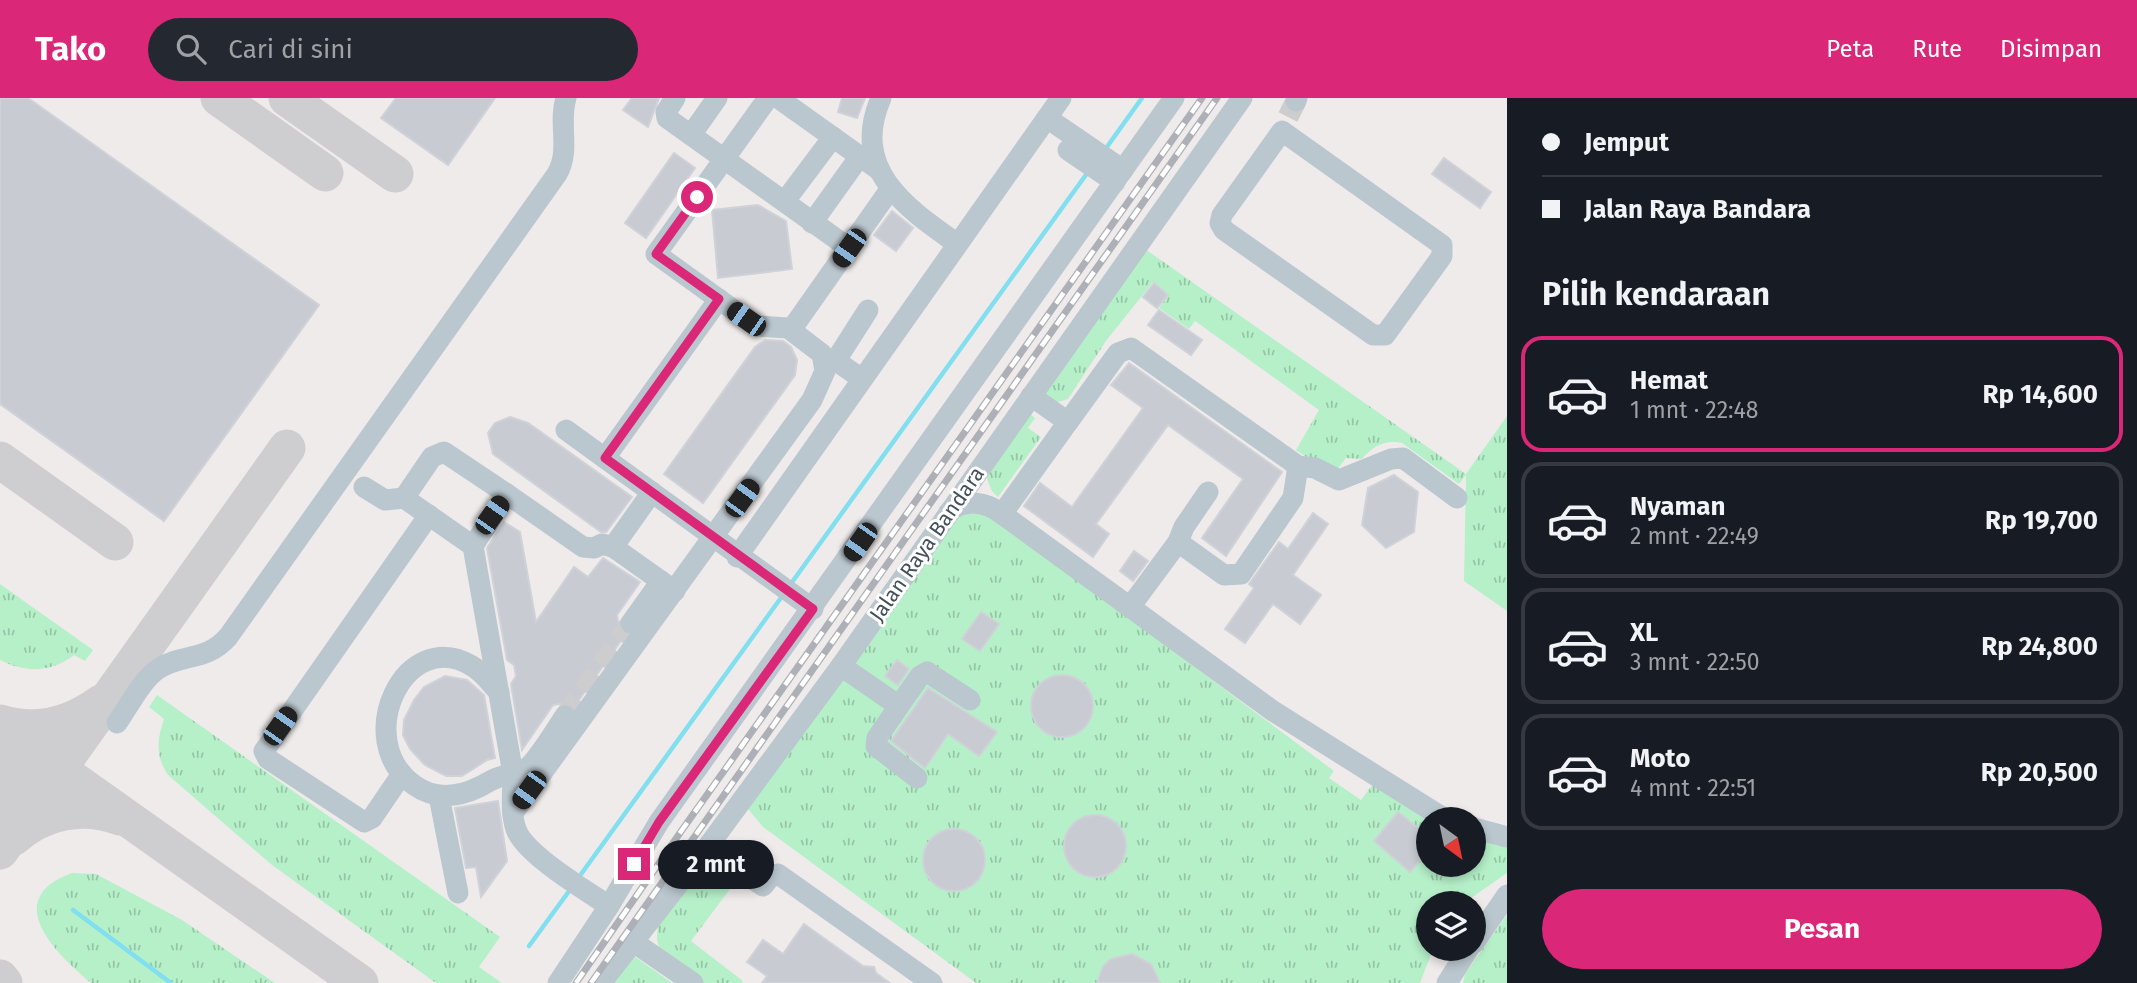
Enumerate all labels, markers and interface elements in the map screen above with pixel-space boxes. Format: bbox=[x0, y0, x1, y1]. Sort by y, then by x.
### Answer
search box bbox=[148, 18, 638, 81]
text: Tako bbox=[35, 29, 106, 69]
icon: search bbox=[172, 30, 210, 68]
text: Cari di sini bbox=[228, 34, 353, 65]
text: Peta bbox=[1826, 35, 1874, 63]
text: Rute bbox=[1912, 35, 1962, 63]
text: Disimpan bbox=[2000, 35, 2102, 63]
text: Jemput bbox=[1584, 127, 1669, 158]
route start bbox=[681, 181, 713, 213]
text: Jalan Raya Bandara bbox=[1584, 194, 1811, 225]
car bbox=[829, 225, 870, 271]
text: Pilih kendaraan bbox=[1542, 275, 1770, 313]
car bbox=[723, 298, 770, 340]
icon: car bbox=[1546, 363, 1609, 426]
text: Hemat bbox=[1630, 365, 1708, 396]
text: Rp 14,600 bbox=[1982, 379, 2098, 410]
text: 1 mnt · 22:48 bbox=[1630, 396, 1758, 424]
street label: Jalan Raya Bandara bbox=[864, 462, 990, 626]
car bbox=[722, 475, 763, 521]
icon: car bbox=[1546, 489, 1609, 552]
text: Nyaman bbox=[1630, 491, 1726, 522]
car bbox=[472, 492, 513, 538]
text: Rp 19,700 bbox=[1985, 505, 2098, 536]
car bbox=[840, 519, 881, 565]
text: 2 mnt · 22:49 bbox=[1630, 522, 1759, 550]
icon: car bbox=[1546, 615, 1609, 678]
text: XL bbox=[1630, 617, 1658, 648]
text: Rp 24,800 bbox=[1981, 631, 2098, 662]
text: 3 mnt · 22:50 bbox=[1630, 648, 1760, 676]
car bbox=[260, 703, 301, 749]
icon: car bbox=[1546, 741, 1609, 804]
text: Moto bbox=[1630, 743, 1690, 774]
text: Rp 20,500 bbox=[1981, 757, 2098, 788]
car bbox=[509, 767, 550, 813]
text: 4 mnt · 22:51 bbox=[1630, 774, 1756, 802]
north arrow bbox=[1416, 807, 1486, 877]
map controls bbox=[1416, 807, 1486, 961]
callout: 2 mnt bbox=[658, 840, 774, 888]
route end bbox=[618, 848, 650, 880]
text: 2 mnt bbox=[687, 850, 745, 878]
button: Pesan bbox=[1542, 889, 2102, 969]
button: layers bbox=[1416, 891, 1486, 961]

